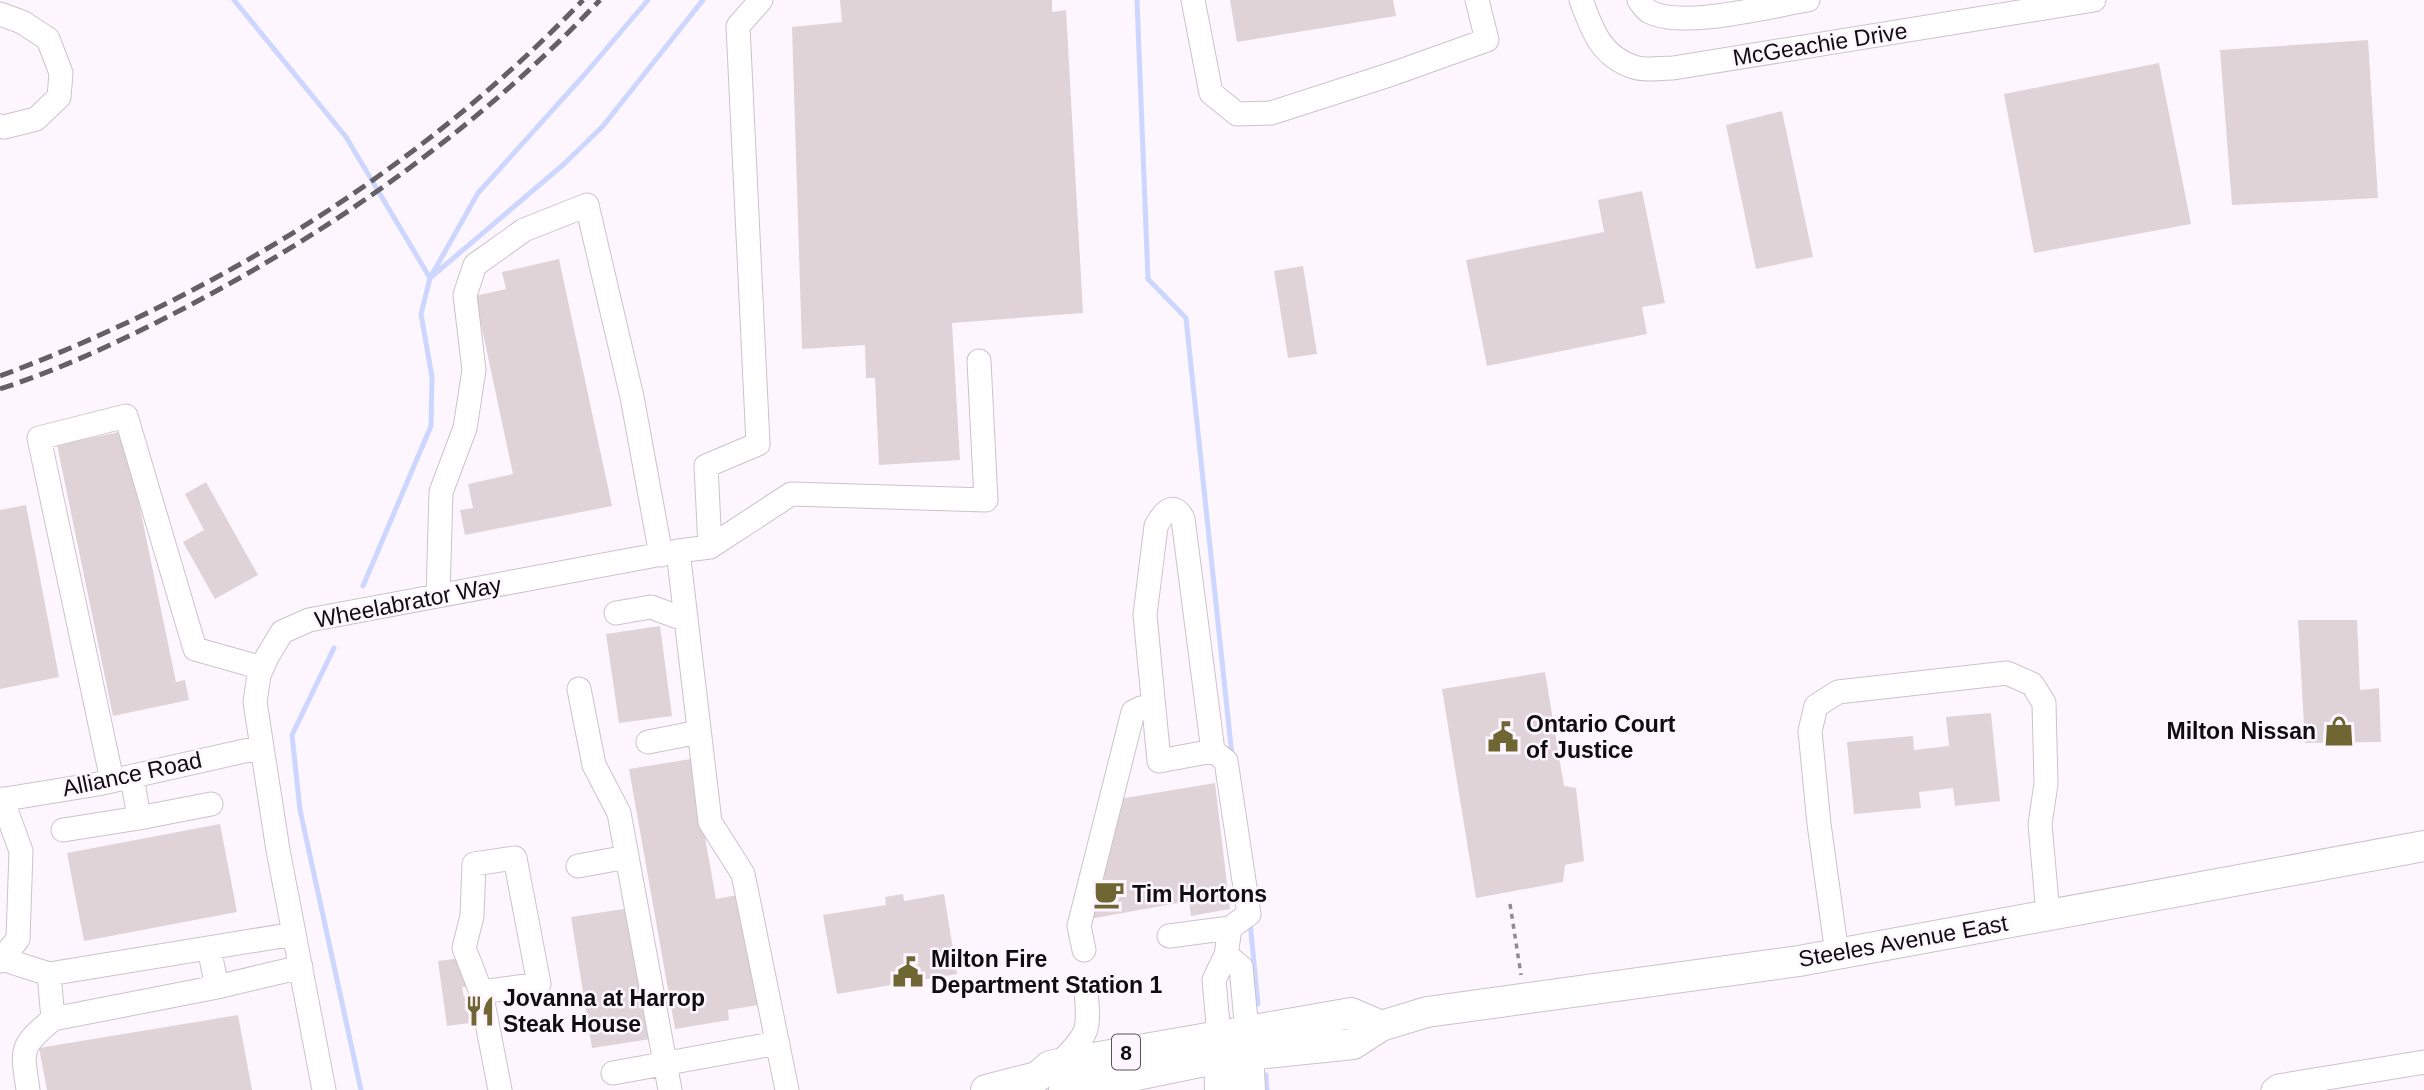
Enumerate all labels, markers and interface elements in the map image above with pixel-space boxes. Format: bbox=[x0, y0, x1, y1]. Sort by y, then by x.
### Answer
street label: McGeachie Drive bbox=[1731, 17, 1909, 71]
street label: Wheelabrator Way bbox=[312, 571, 504, 633]
place label: Ontario Court of Justice bbox=[1526, 711, 1676, 763]
shop icon: Milton Nissan bbox=[2322, 714, 2356, 748]
place label: Milton Nissan bbox=[2166, 718, 2316, 744]
public building icon: Ontario Court of Justice bbox=[1486, 720, 1520, 754]
street label: Alliance Road bbox=[60, 747, 204, 801]
cafe icon: Tim Hortons bbox=[1092, 877, 1126, 911]
place label: Tim Hortons bbox=[1132, 881, 1267, 907]
street label: Steeles Avenue East bbox=[1796, 910, 2010, 972]
place label: Milton Fire Department Station 1 bbox=[931, 946, 1163, 998]
public building icon: Milton Fire Department Station 1 bbox=[891, 955, 925, 989]
place label: Jovanna at Harrop Steak House bbox=[503, 985, 705, 1037]
restaurant icon: Jovanna at Harrop Steak House bbox=[463, 994, 497, 1028]
road number: 8 bbox=[1112, 1034, 1140, 1070]

